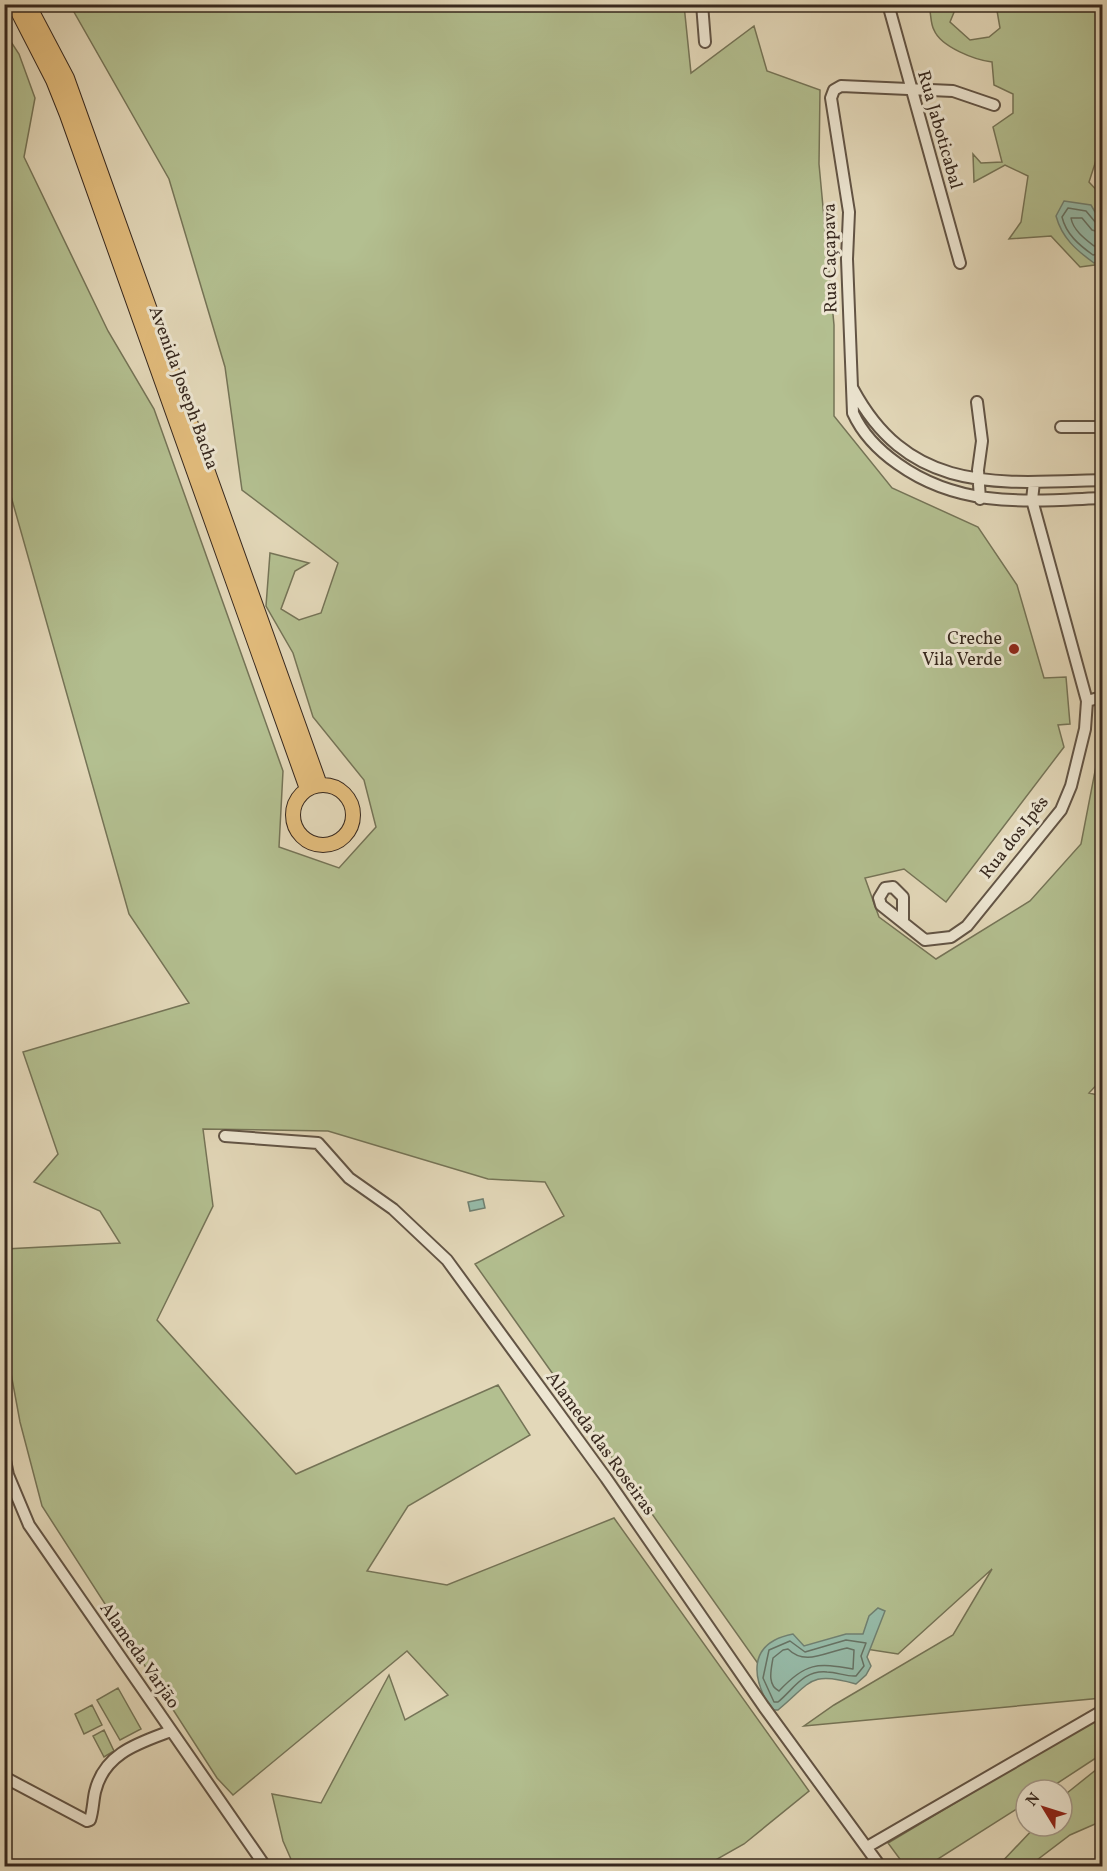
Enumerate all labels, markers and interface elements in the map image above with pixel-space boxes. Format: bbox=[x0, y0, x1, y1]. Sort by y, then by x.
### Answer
street label: Rua Jaboticabal bbox=[910, 68, 968, 192]
street label: Rua Caçapava bbox=[818, 203, 844, 313]
street label: Avenida Joseph Bacha bbox=[142, 303, 224, 473]
place label: Creche Vila Verde bbox=[922, 627, 1002, 673]
marker: Creche Vila Verde bbox=[1007, 642, 1021, 656]
street label: Rua dos Ipês bbox=[975, 791, 1055, 885]
street label: Alameda das Roseiras bbox=[539, 1367, 661, 1521]
street label: Alameda Varjão bbox=[93, 1598, 185, 1714]
north arrow bbox=[1014, 1778, 1074, 1838]
text: N bbox=[1022, 1788, 1046, 1811]

